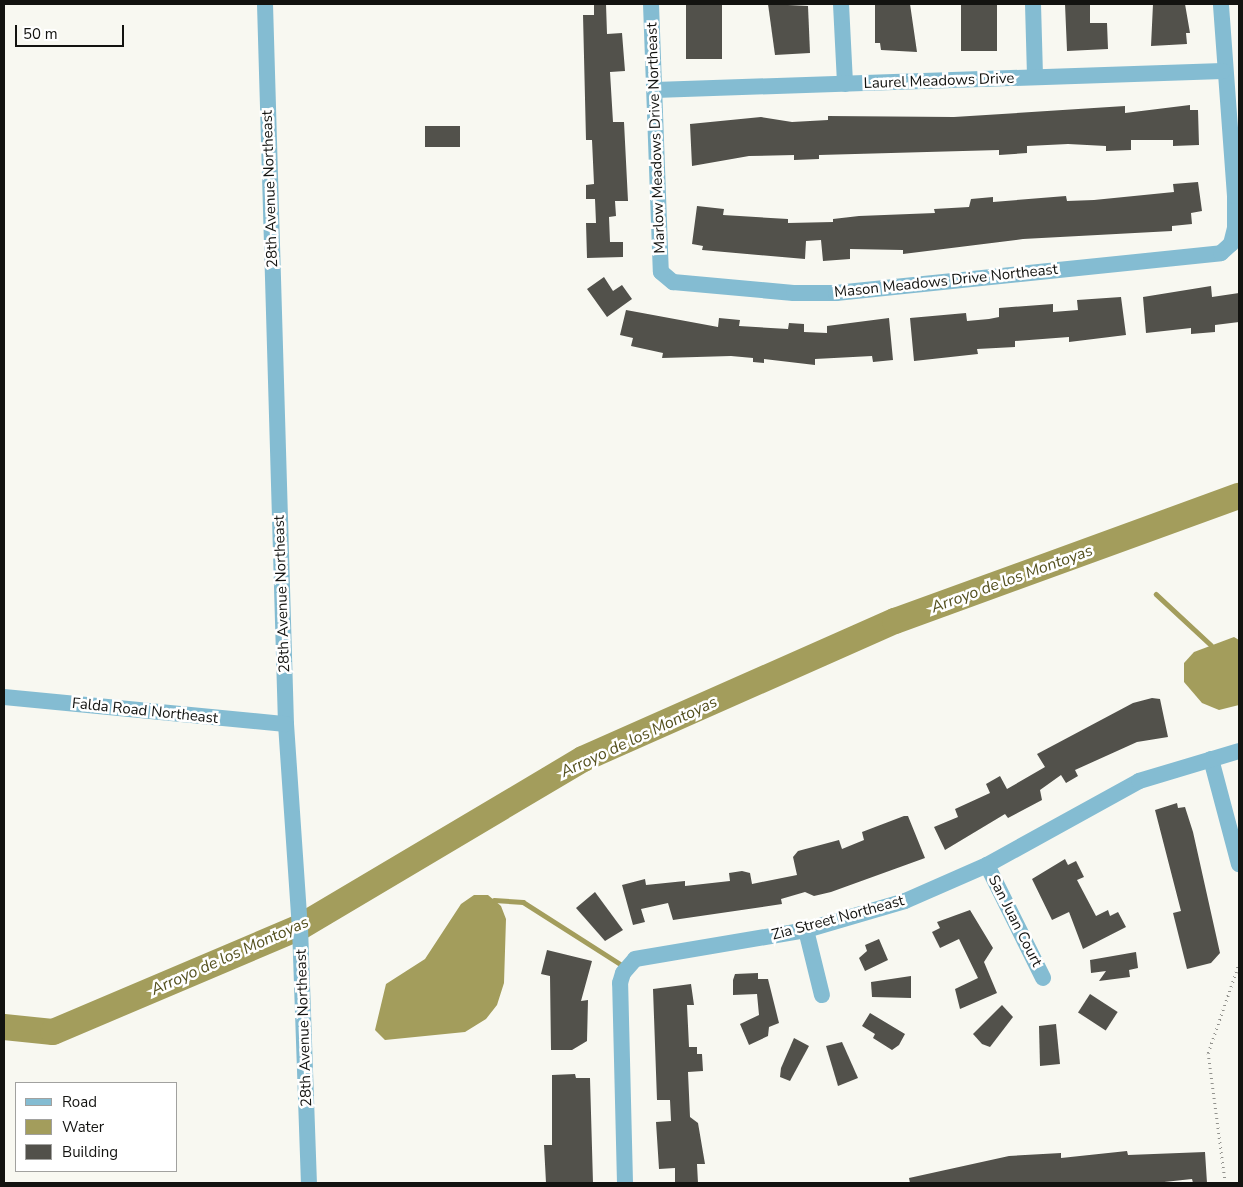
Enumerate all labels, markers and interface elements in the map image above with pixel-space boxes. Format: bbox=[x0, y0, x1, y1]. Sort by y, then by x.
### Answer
scale bar bbox=[18, 15, 126, 47]
street label: Marlow Meadows Drive Northeast bbox=[643, 22, 669, 254]
text: 50 m bbox=[23, 24, 58, 44]
street label: Laurel Meadows Drive bbox=[863, 69, 1015, 93]
street label: 28th Avenue Northeast bbox=[258, 110, 282, 268]
street label: Mason Meadows Drive Northeast bbox=[833, 260, 1059, 302]
street label: 28th Avenue Northeast bbox=[270, 515, 294, 673]
water label: Arroyo de los Montoyas bbox=[929, 541, 1095, 617]
water label: Arroyo de los Montoyas bbox=[558, 692, 720, 782]
street label: Falda Road Northeast bbox=[71, 694, 219, 728]
street label: San Juan Court bbox=[984, 872, 1046, 970]
street label: Zia Street Northeast bbox=[770, 892, 906, 944]
water label: Arroyo de los Montoyas bbox=[148, 913, 312, 999]
street label: 28th Avenue Northeast bbox=[292, 949, 316, 1107]
legend bbox=[15, 1082, 178, 1172]
text: Road bbox=[62, 1092, 97, 1112]
text: Water bbox=[62, 1117, 104, 1137]
text: Building bbox=[62, 1142, 118, 1162]

